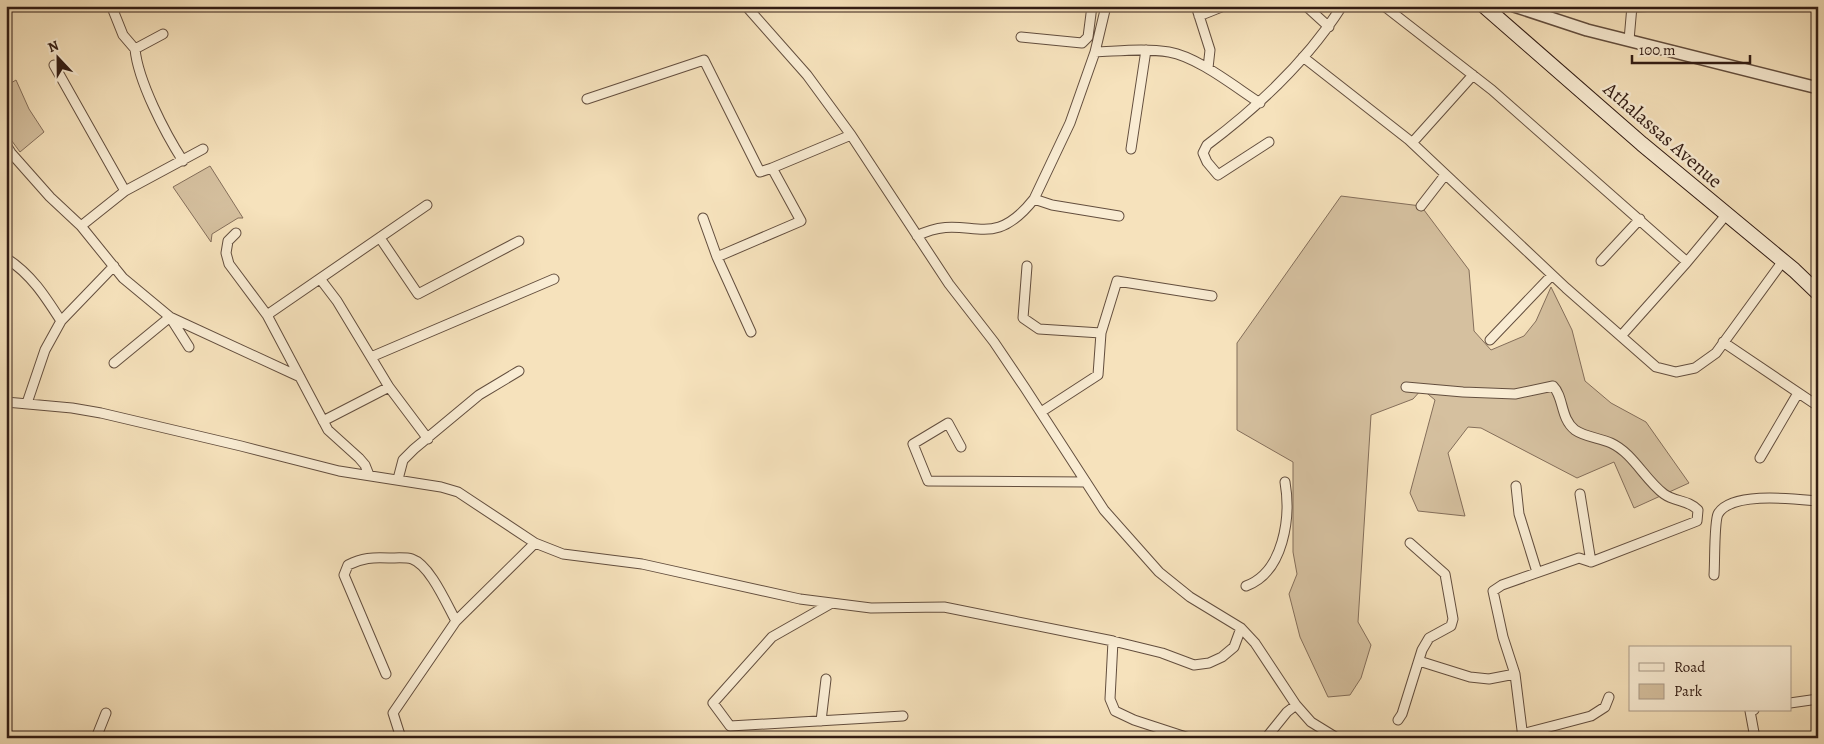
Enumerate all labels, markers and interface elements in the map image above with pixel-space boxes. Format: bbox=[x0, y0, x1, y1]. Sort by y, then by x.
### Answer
north arrow bbox=[32, 32, 82, 82]
scale bar bbox=[1632, 32, 1749, 64]
text: N bbox=[45, 36, 62, 57]
text: 100 m bbox=[1639, 40, 1676, 60]
street label: Athalassas Avenue bbox=[1597, 75, 1728, 194]
legend bbox=[1629, 646, 1792, 712]
text: Road bbox=[1674, 657, 1706, 677]
text: Park bbox=[1674, 681, 1703, 701]

